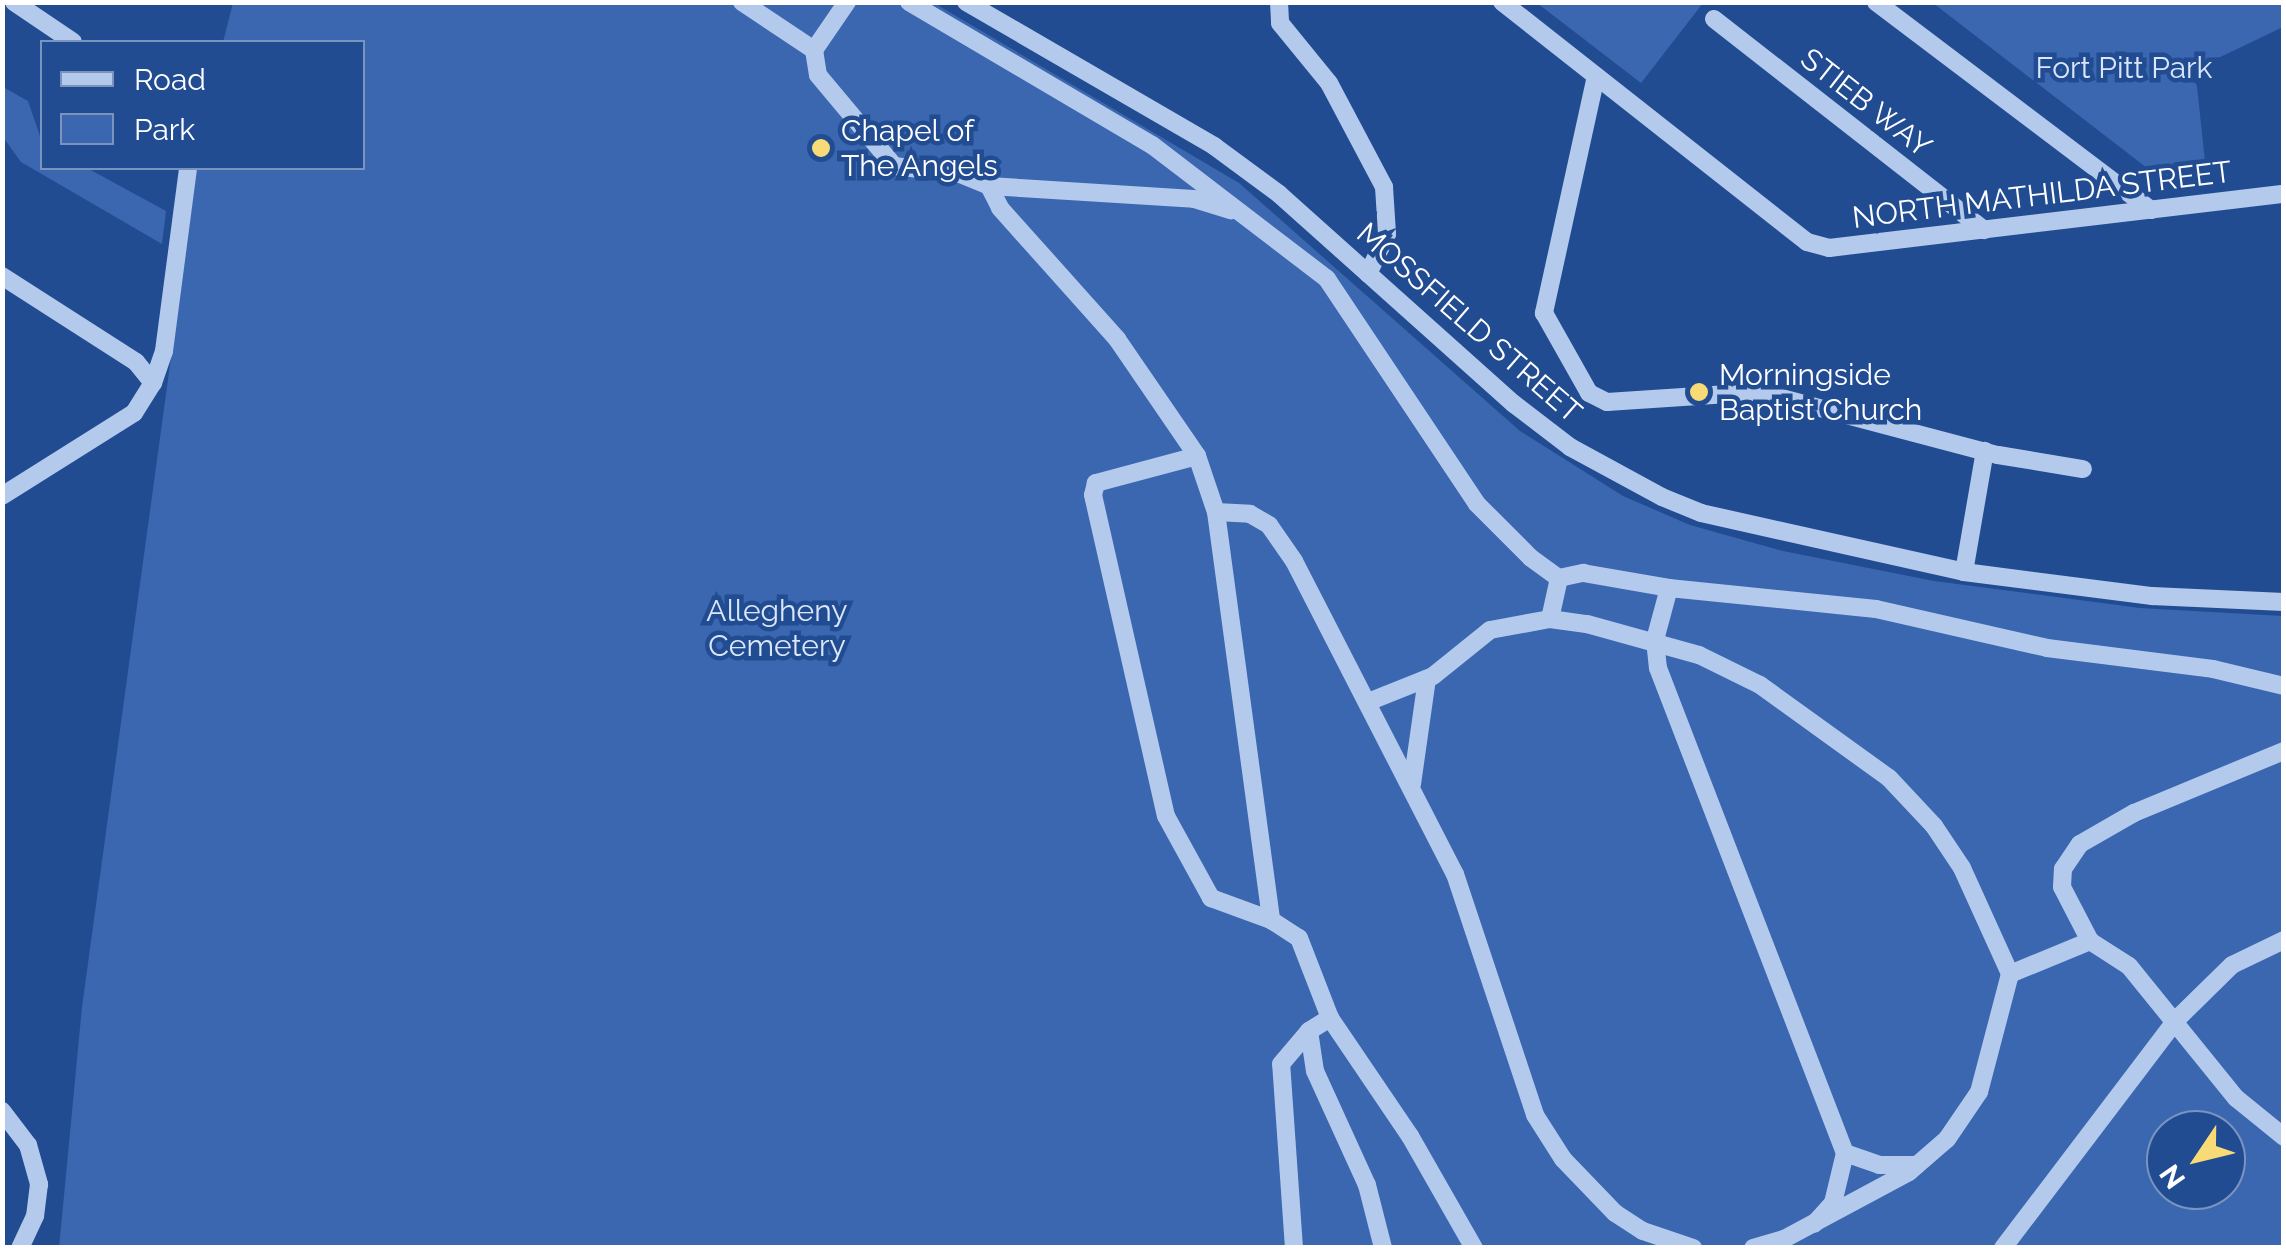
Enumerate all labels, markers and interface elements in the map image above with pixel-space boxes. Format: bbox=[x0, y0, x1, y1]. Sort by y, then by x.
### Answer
legend bbox=[40, 40, 365, 170]
street label: STIEB WAY bbox=[1793, 41, 1939, 165]
park label: Fort Pitt Park bbox=[2036, 50, 2212, 86]
text: Road bbox=[134, 62, 206, 97]
text: Park bbox=[134, 112, 195, 147]
place label: Chapel of The Angels bbox=[841, 113, 999, 184]
marker: Chapel of The Angels bbox=[810, 137, 832, 159]
street label: NORTH MATHILDA STREET bbox=[1850, 154, 2234, 236]
street label: MOSSFIELD STREET bbox=[1349, 216, 1589, 430]
place label: Morningside Baptist Church bbox=[1719, 357, 1922, 428]
marker: Morningside Baptist Church bbox=[1688, 381, 1710, 403]
park label: Allegheny Cemetery bbox=[706, 593, 848, 664]
north arrow bbox=[2146, 1110, 2246, 1210]
text: N bbox=[2153, 1158, 2192, 1195]

